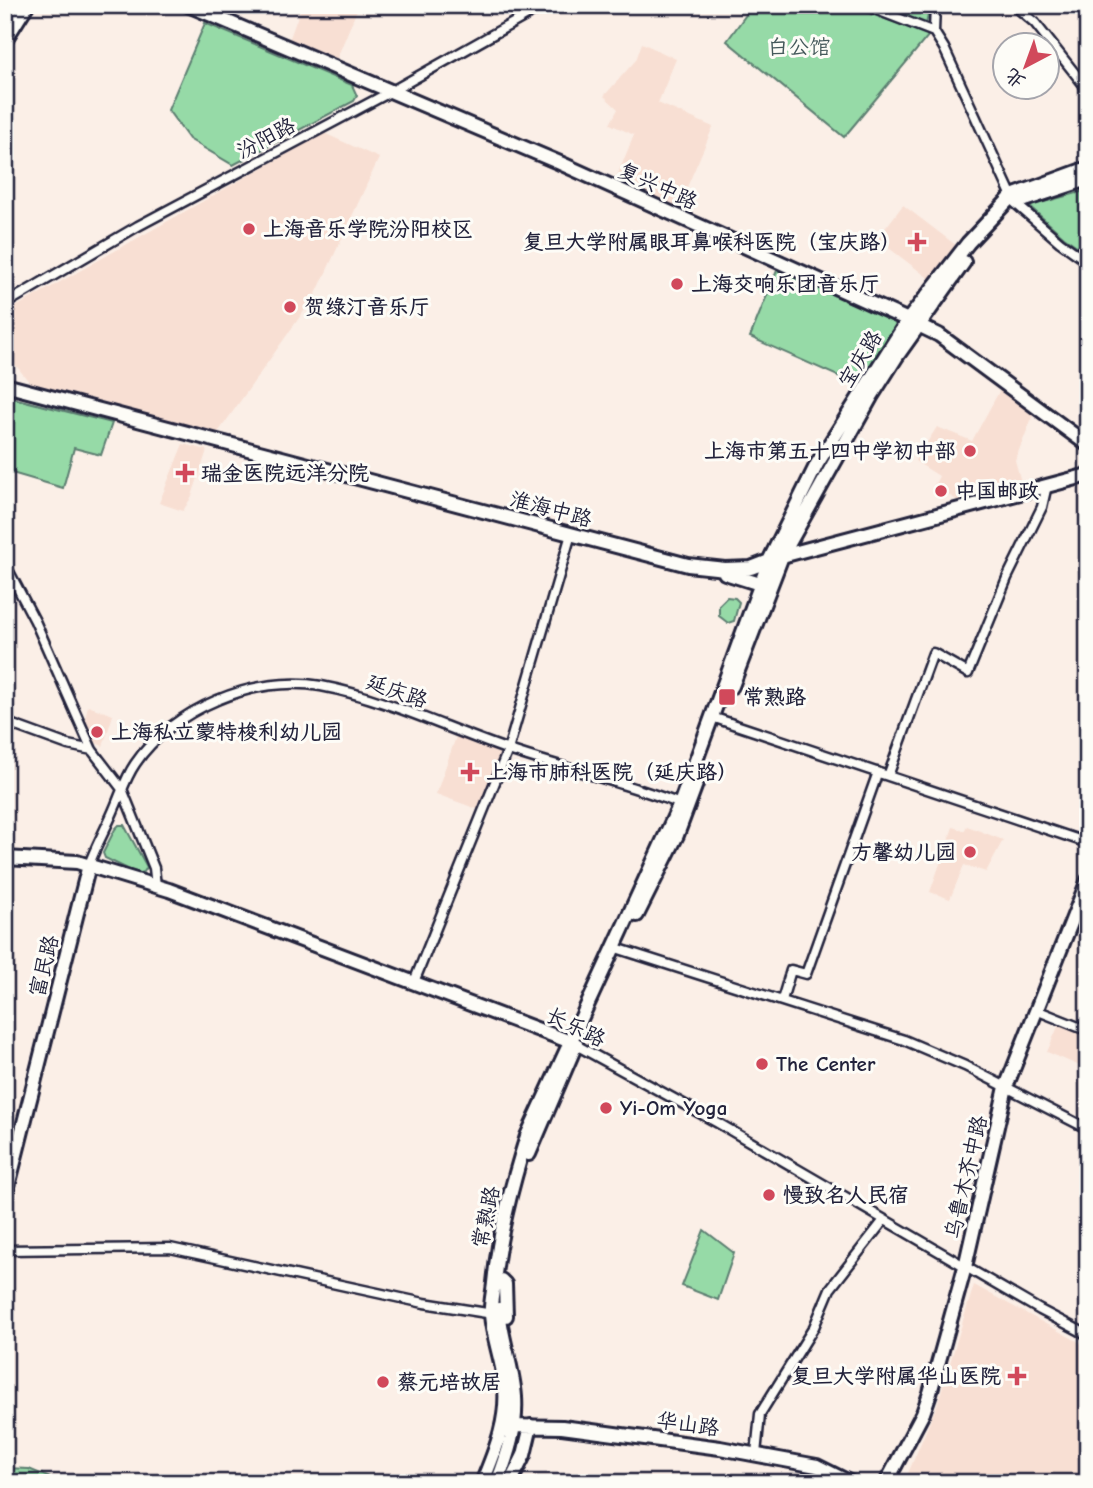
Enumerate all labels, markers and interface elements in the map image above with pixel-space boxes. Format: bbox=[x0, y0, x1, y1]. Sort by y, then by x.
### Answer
north arrow bbox=[992, 32, 1062, 102]
park label: 白公馆 bbox=[768, 35, 831, 59]
text: 北 bbox=[1001, 64, 1030, 93]
street label: 汾阳路 bbox=[233, 113, 299, 163]
street label: 复兴中路 bbox=[615, 158, 701, 214]
place label: 上海音乐学院汾阳校区 bbox=[263, 217, 473, 241]
marker: 上海音乐学院汾阳校区 bbox=[241, 221, 257, 237]
place label: 复旦大学附属眼耳鼻喉科医院（宝庆路） bbox=[523, 230, 901, 254]
marker: 复旦大学附属眼耳鼻喉科医院（宝庆路） bbox=[907, 232, 927, 252]
place label: 上海交响乐团音乐厅 bbox=[691, 272, 880, 296]
marker: 上海交响乐团音乐厅 bbox=[669, 276, 685, 292]
place label: 贺绿汀音乐厅 bbox=[304, 295, 430, 319]
marker: 贺绿汀音乐厅 bbox=[282, 299, 298, 315]
street label: 宝庆路 bbox=[833, 326, 887, 392]
place label: 上海市第五十四中学初中部 bbox=[704, 439, 956, 463]
marker: 上海市第五十四中学初中部 bbox=[962, 443, 978, 459]
place label: 瑞金医院远洋分院 bbox=[201, 461, 369, 485]
marker: 瑞金医院远洋分院 bbox=[175, 463, 195, 483]
place label: 中国邮政 bbox=[955, 479, 1039, 503]
marker: 中国邮政 bbox=[933, 483, 949, 499]
street label: 淮海中路 bbox=[507, 487, 595, 531]
street label: 延庆路 bbox=[363, 669, 431, 713]
place label: 常熟路 bbox=[743, 685, 806, 709]
marker: 常熟路 bbox=[717, 687, 737, 707]
place label: 上海私立蒙特梭利幼儿园 bbox=[111, 720, 342, 744]
marker: 上海私立蒙特梭利幼儿园 bbox=[89, 724, 105, 740]
place label: 上海市肺科医院（延庆路） bbox=[486, 760, 738, 784]
marker: 上海市肺科医院（延庆路） bbox=[460, 762, 480, 782]
place label: 方馨幼儿园 bbox=[851, 840, 956, 864]
marker: 方馨幼儿园 bbox=[962, 844, 978, 860]
street label: 富民路 bbox=[25, 933, 63, 999]
street label: 长乐路 bbox=[542, 1002, 610, 1052]
place label: The Center bbox=[776, 1052, 876, 1076]
marker: The Center bbox=[754, 1056, 770, 1072]
place label: Yi-Om Yoga bbox=[620, 1096, 728, 1120]
marker: Yi-Om Yoga bbox=[598, 1100, 614, 1116]
street label: 乌鲁木齐中路 bbox=[940, 1113, 992, 1241]
place label: 慢致名人民宿 bbox=[783, 1183, 909, 1207]
street label: 常熟路 bbox=[468, 1184, 504, 1250]
marker: 慢致名人民宿 bbox=[761, 1187, 777, 1203]
place label: 复旦大学附属华山医院 bbox=[791, 1364, 1001, 1388]
marker: 复旦大学附属华山医院 bbox=[1007, 1366, 1027, 1386]
place label: 蔡元培故居 bbox=[397, 1370, 502, 1394]
marker: 蔡元培故居 bbox=[375, 1374, 391, 1390]
street label: 华山路 bbox=[655, 1408, 721, 1440]

